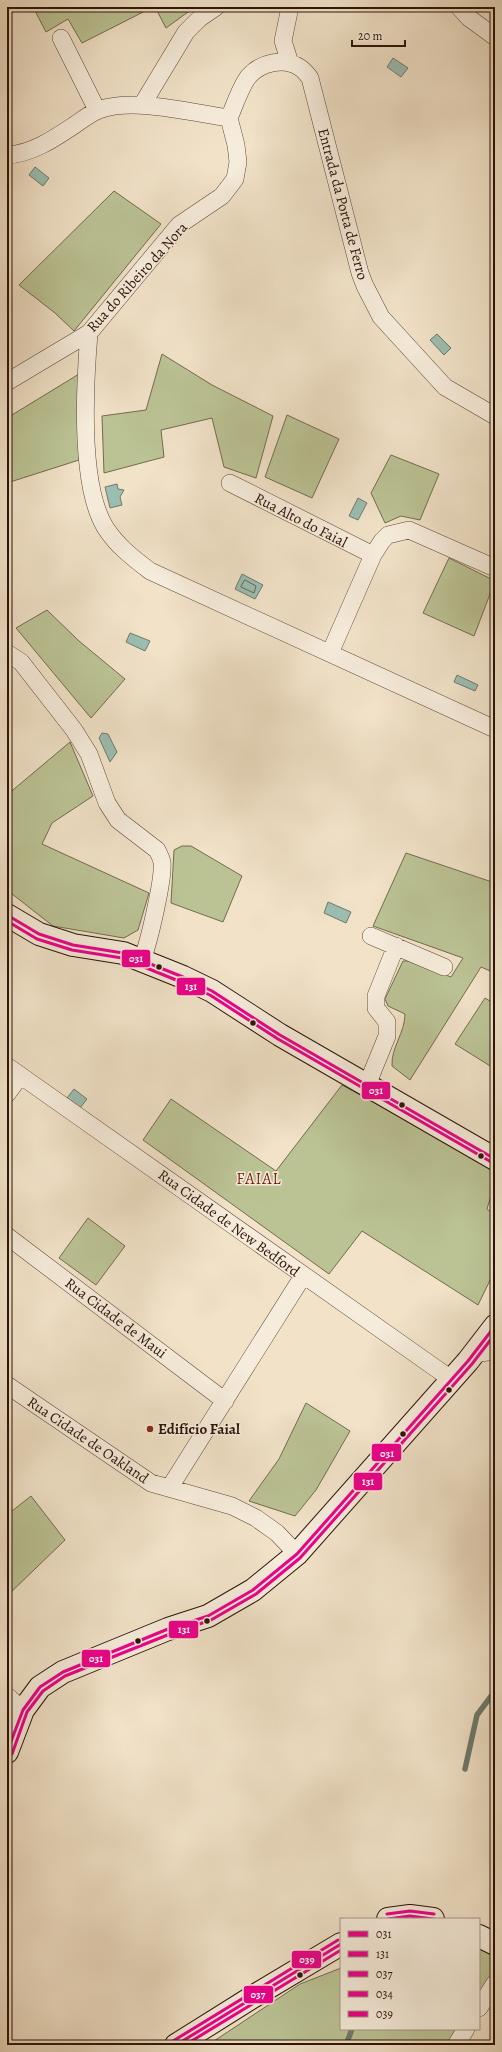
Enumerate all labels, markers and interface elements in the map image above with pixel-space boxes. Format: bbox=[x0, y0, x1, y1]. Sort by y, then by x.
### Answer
scale bar bbox=[352, 22, 405, 48]
text: 20 m bbox=[358, 28, 382, 44]
street label: Entrada da Porta de Ferro bbox=[313, 126, 373, 282]
street label: Rua do Ribeiro da Nora bbox=[82, 218, 192, 336]
street label: Rua Alto do Faial bbox=[251, 488, 351, 552]
line badge: 031 bbox=[121, 949, 151, 968]
text: 031 bbox=[129, 951, 143, 966]
unlabelled marker bbox=[154, 962, 164, 972]
line badge: 131 bbox=[176, 977, 206, 996]
text: 131 bbox=[185, 979, 197, 994]
unlabelled marker bbox=[248, 1018, 258, 1028]
line badge: 031 bbox=[361, 1081, 391, 1100]
text: 031 bbox=[369, 1083, 383, 1098]
unlabelled marker bbox=[397, 1100, 407, 1110]
unlabelled marker bbox=[476, 1151, 486, 1161]
street label: Rua Cidade de New Bedford bbox=[154, 1165, 305, 1282]
district label: FAIAL bbox=[236, 1168, 282, 1190]
street label: Rua Cidade de Maui bbox=[61, 1273, 171, 1363]
unlabelled marker bbox=[444, 1385, 454, 1395]
street label: Rua Cidade de Oakland bbox=[23, 1392, 153, 1489]
place label: Edifício Faial bbox=[158, 1419, 240, 1439]
marker: Edifício Faial bbox=[145, 1424, 155, 1434]
unlabelled marker bbox=[398, 1429, 408, 1439]
line badge: 031 bbox=[371, 1443, 402, 1462]
text: 031 bbox=[380, 1446, 394, 1461]
line badge: 131 bbox=[353, 1472, 383, 1491]
text: 131 bbox=[362, 1474, 374, 1489]
unlabelled marker bbox=[202, 1616, 212, 1626]
line badge: 131 bbox=[168, 1620, 199, 1639]
text: 131 bbox=[178, 1622, 190, 1637]
unlabelled marker bbox=[133, 1636, 143, 1646]
line badge: 031 bbox=[81, 1649, 111, 1668]
text: 031 bbox=[89, 1651, 103, 1666]
legend bbox=[340, 1918, 480, 2030]
text: 031 bbox=[376, 1926, 392, 1942]
text: 131 bbox=[376, 1946, 389, 1962]
line badge: 039 bbox=[291, 1950, 322, 1969]
text: 039 bbox=[299, 1952, 315, 1967]
text: 037 bbox=[376, 1966, 393, 1982]
unlabelled marker bbox=[295, 1970, 305, 1980]
line badge: 037 bbox=[243, 1985, 274, 2004]
text: 034 bbox=[376, 1986, 393, 2002]
text: 037 bbox=[251, 1987, 266, 2002]
text: 039 bbox=[376, 2006, 393, 2022]

